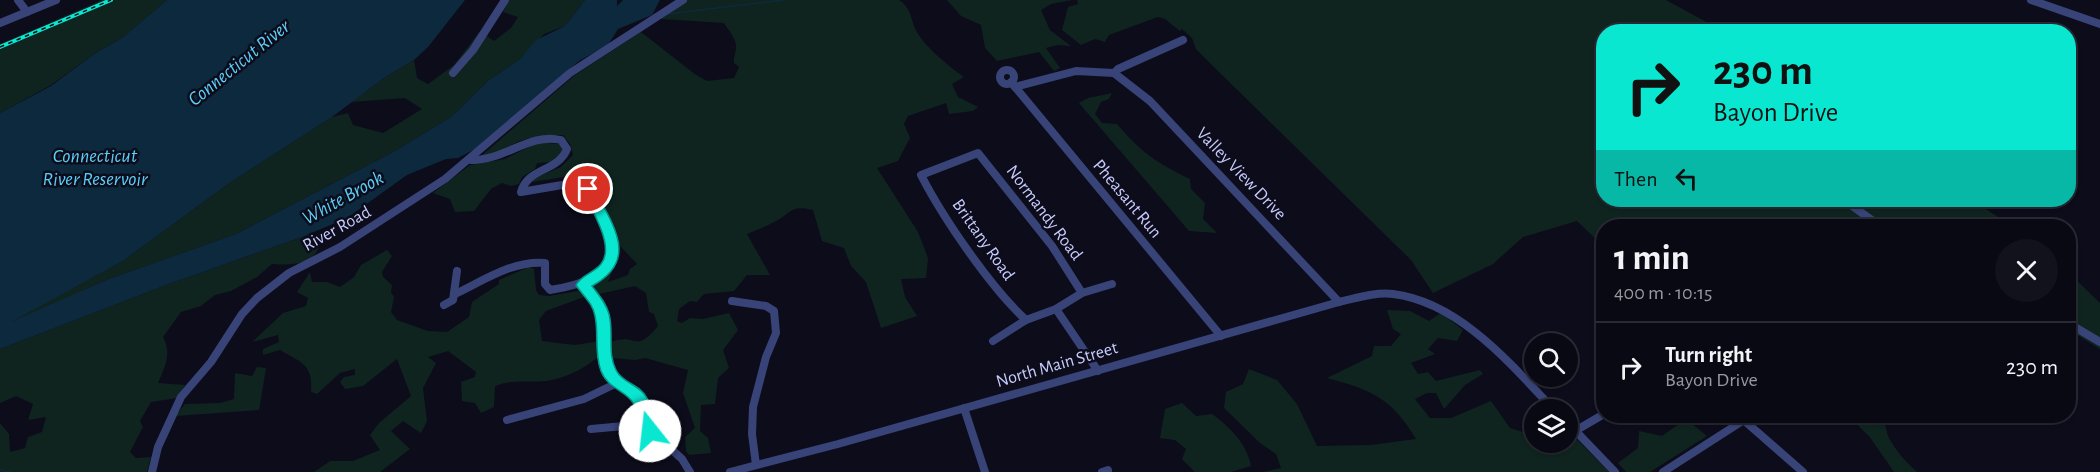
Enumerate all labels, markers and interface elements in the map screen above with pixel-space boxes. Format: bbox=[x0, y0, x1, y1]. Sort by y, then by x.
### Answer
water label: Connecticut River bbox=[184, 16, 294, 110]
icon: right bbox=[1614, 48, 1692, 126]
text: 230 m bbox=[1713, 50, 1813, 92]
text: Bayon Drive bbox=[1713, 99, 1838, 126]
street label: Valley View Drive bbox=[1193, 124, 1289, 224]
water label: Connecticut River Reservoir bbox=[43, 146, 148, 189]
street label: Pheasant Run bbox=[1089, 156, 1165, 242]
street label: Normandy Road bbox=[1003, 162, 1085, 264]
icon: left bbox=[1670, 162, 1703, 195]
pin bbox=[562, 163, 613, 214]
water label: White Brook bbox=[299, 168, 387, 228]
text: Then bbox=[1614, 168, 1658, 190]
icon: arrive bbox=[571, 172, 604, 205]
street label: Brittany Road bbox=[948, 196, 1018, 284]
street label: River Road bbox=[300, 203, 374, 255]
button: close bbox=[1995, 239, 2058, 302]
text: 1 min bbox=[1614, 240, 1690, 276]
text: 400 m · 10:15 bbox=[1614, 283, 1712, 303]
map controls bbox=[1524, 333, 1578, 453]
button: search bbox=[1524, 333, 1578, 387]
street label: North Main Street bbox=[994, 339, 1120, 391]
text: Turn right bbox=[1665, 344, 1752, 366]
icon: right bbox=[1614, 351, 1647, 384]
text: 230 m bbox=[2006, 356, 2058, 378]
text: Bayon Drive bbox=[1665, 370, 1758, 390]
position arrow bbox=[618, 399, 682, 463]
button: layers bbox=[1524, 399, 1578, 453]

